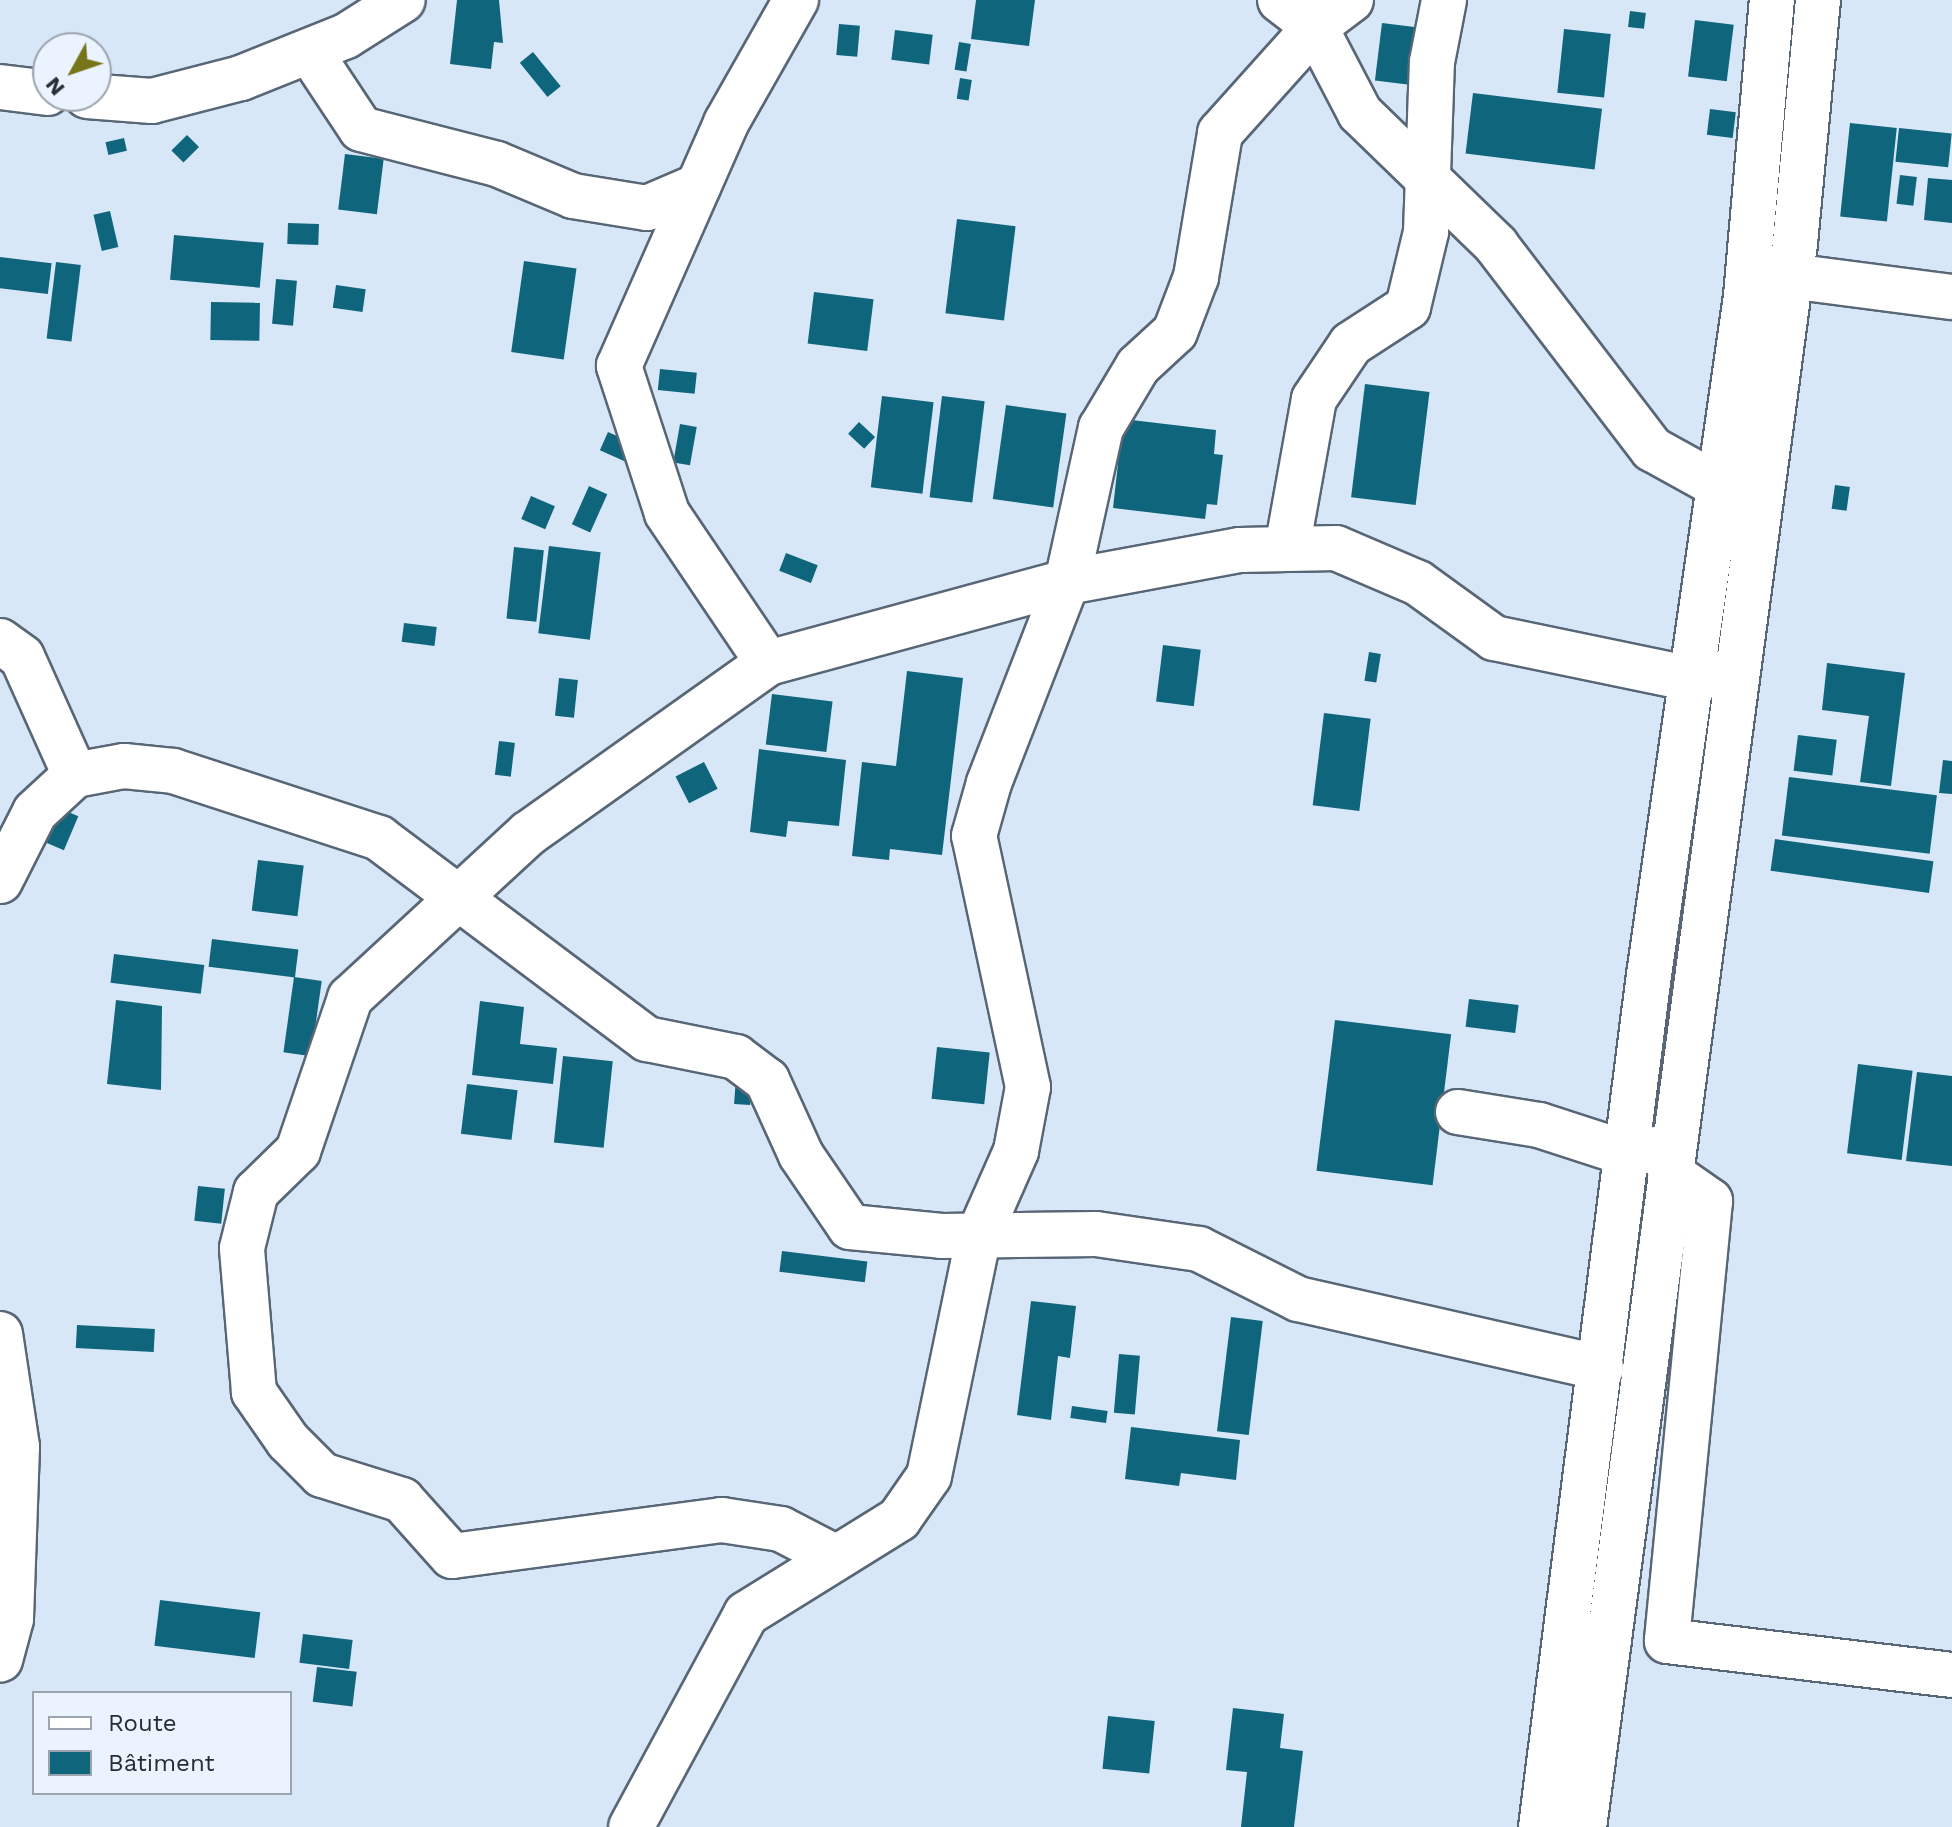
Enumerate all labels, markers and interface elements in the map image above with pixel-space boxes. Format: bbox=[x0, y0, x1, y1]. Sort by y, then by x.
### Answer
north arrow bbox=[32, 32, 112, 112]
text: N bbox=[40, 72, 70, 101]
legend bbox=[32, 1691, 292, 1795]
text: Route bbox=[108, 1709, 177, 1737]
text: Bâtiment bbox=[108, 1749, 215, 1777]

